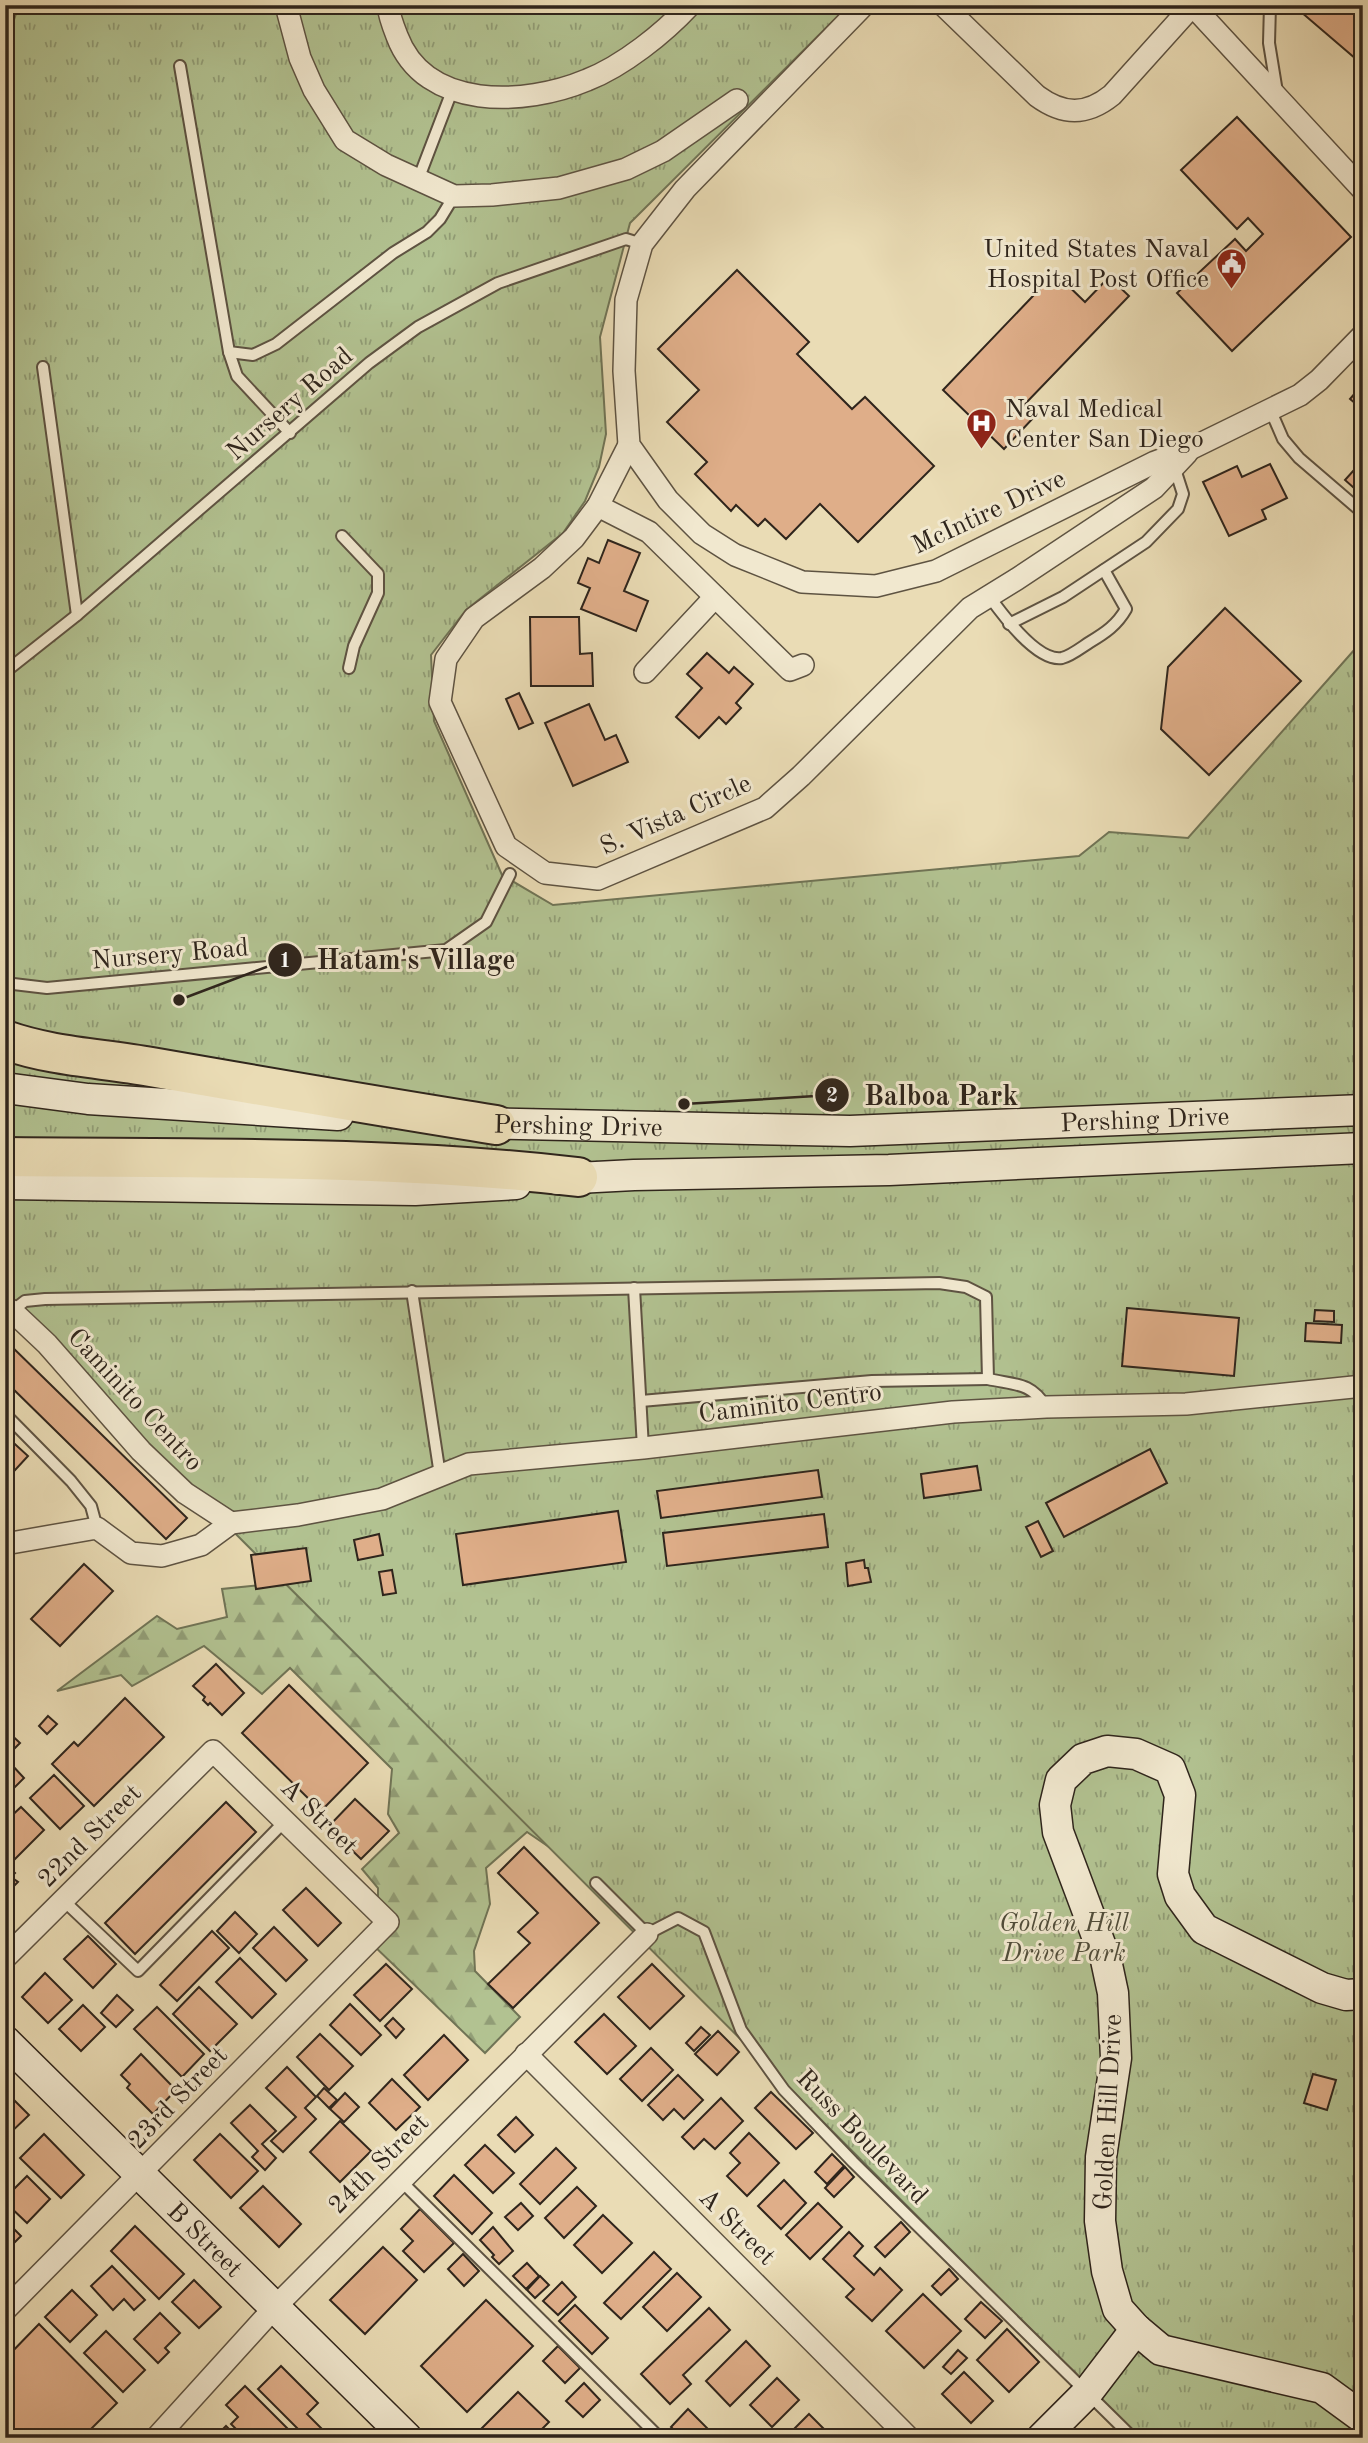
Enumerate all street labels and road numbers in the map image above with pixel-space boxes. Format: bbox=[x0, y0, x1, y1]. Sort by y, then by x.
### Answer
street label: Nursery Road bbox=[222, 343, 358, 466]
street label: McIntire Drive bbox=[908, 466, 1070, 560]
street label: S. Vista Circle bbox=[596, 771, 755, 861]
street label: Nursery Road bbox=[91, 935, 250, 975]
street label: Pershing Drive bbox=[1060, 1104, 1230, 1137]
street label: Pershing Drive bbox=[493, 1112, 663, 1142]
street label: Caminito Centro bbox=[62, 1324, 207, 1477]
street label: Caminito Centro bbox=[697, 1380, 883, 1428]
street label: A Street bbox=[275, 1775, 362, 1860]
street label: 22nd Street bbox=[34, 1780, 147, 1893]
street label: Golden Hill Drive bbox=[1091, 2013, 1127, 2211]
street label: 23rd Street bbox=[124, 2042, 233, 2154]
street label: Russ Boulevard bbox=[791, 2065, 932, 2210]
street label: 24th Street bbox=[324, 2109, 434, 2219]
street label: A Street bbox=[693, 2184, 780, 2271]
street label: B Street bbox=[162, 2198, 247, 2283]

